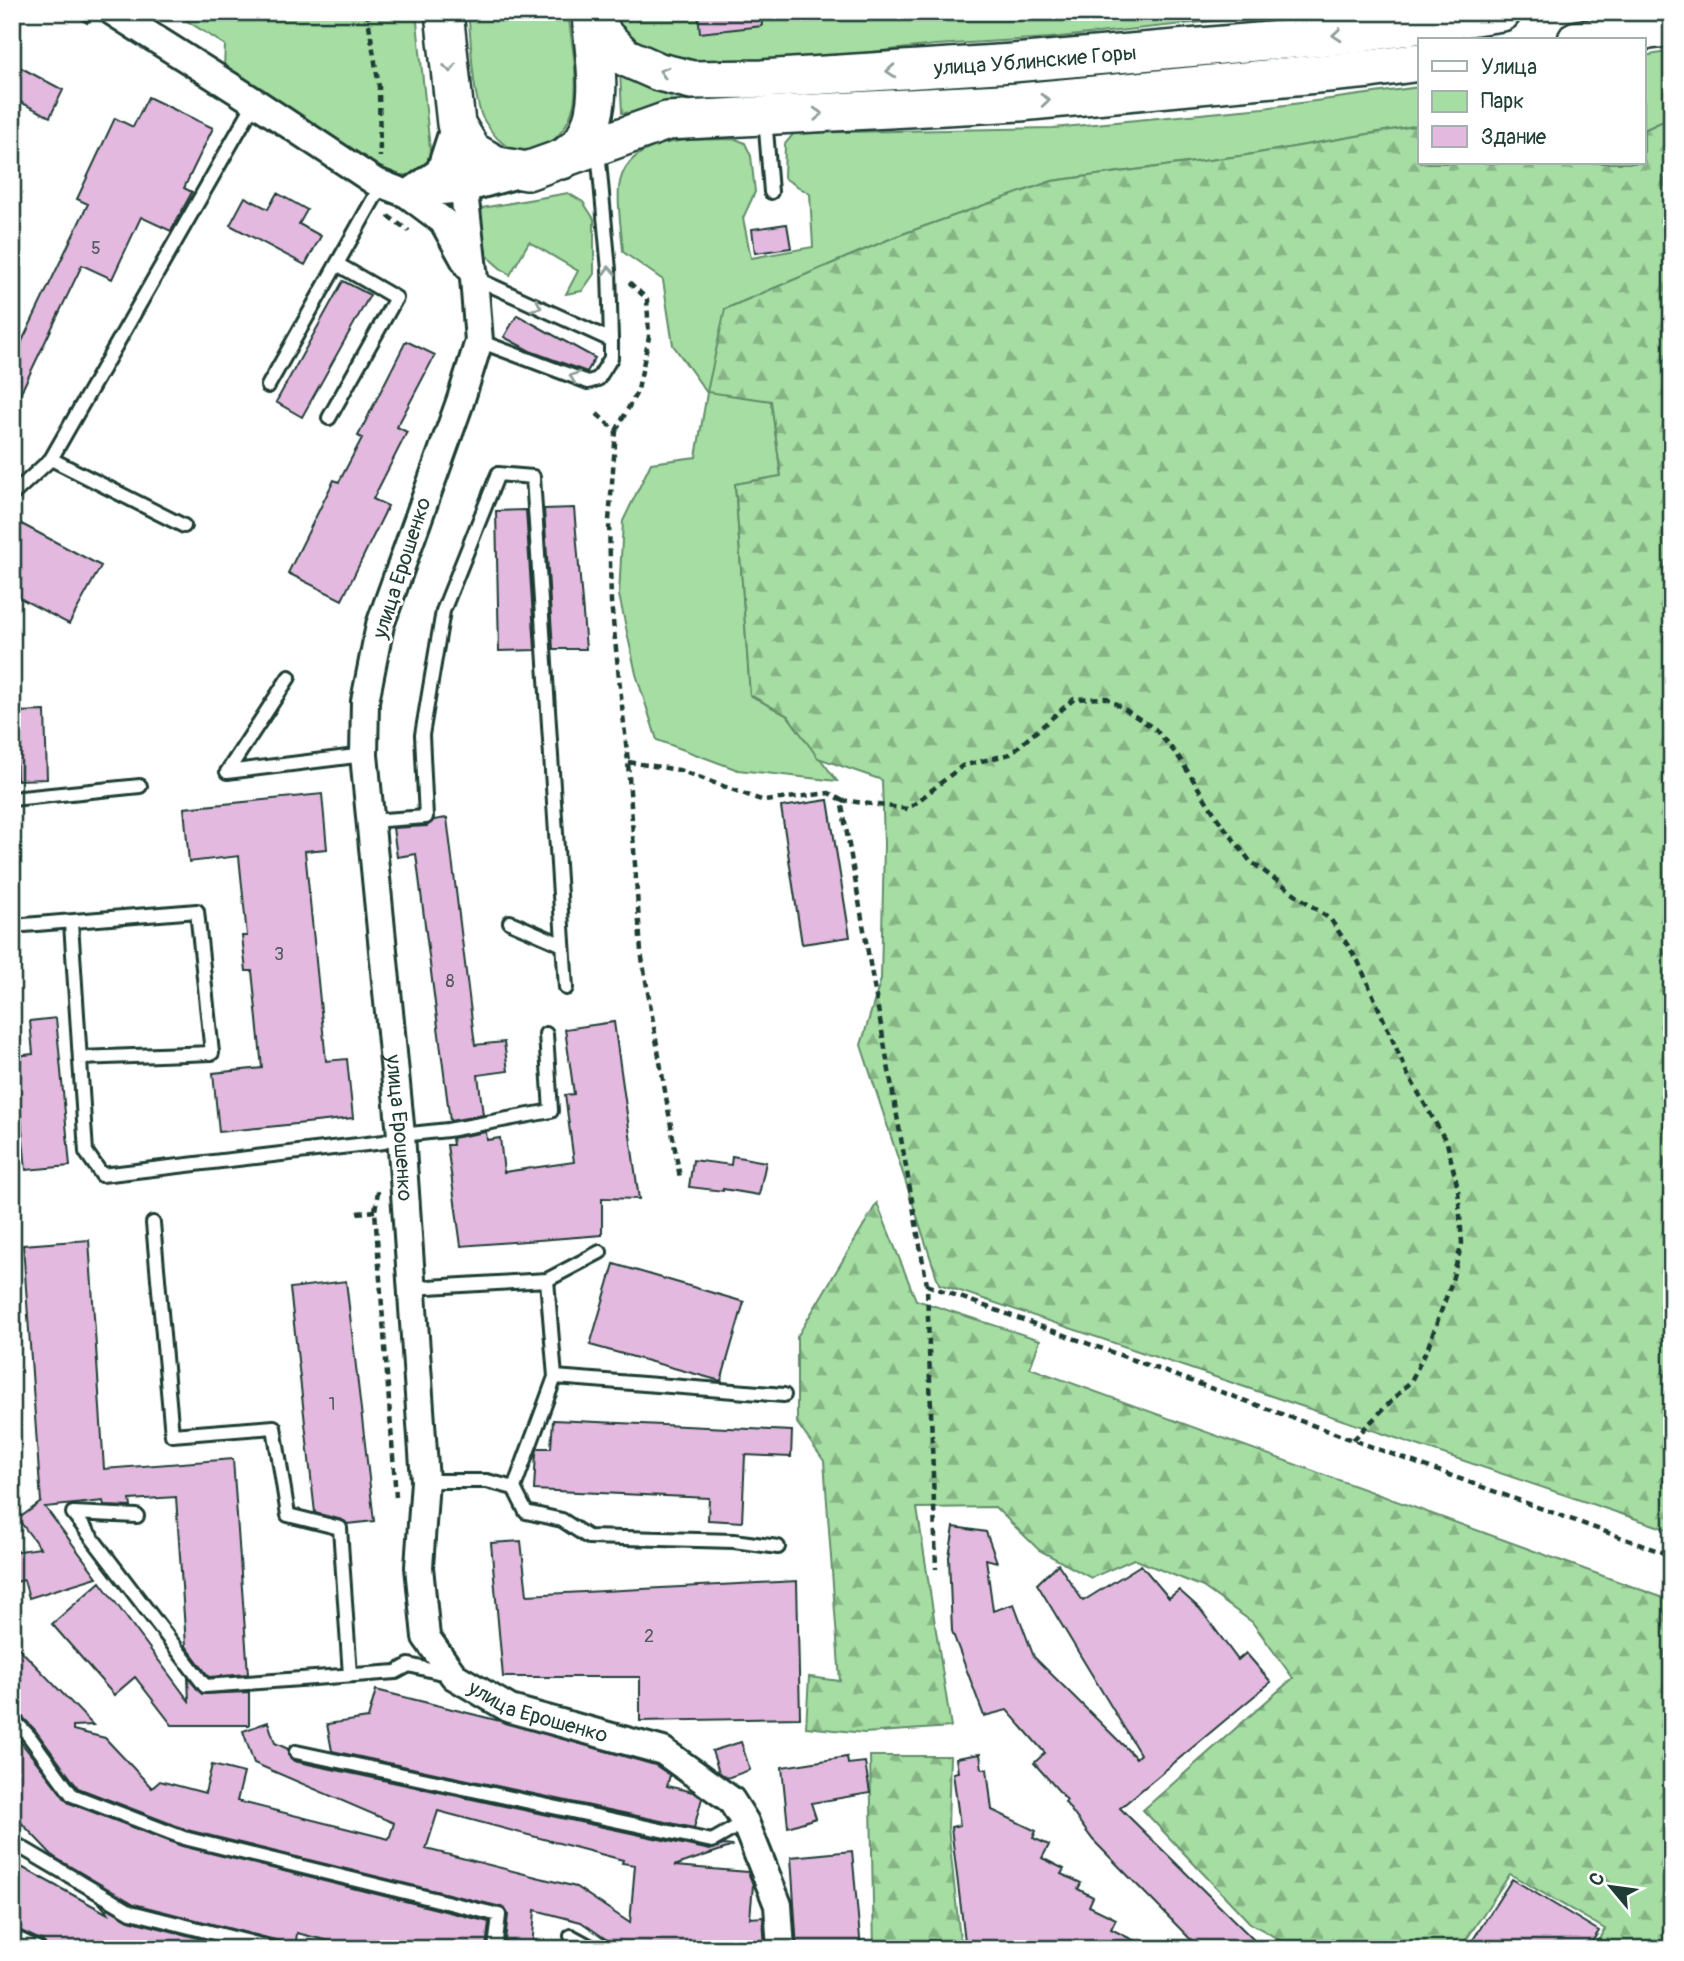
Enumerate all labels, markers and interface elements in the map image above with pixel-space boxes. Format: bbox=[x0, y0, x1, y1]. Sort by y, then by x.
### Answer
one-way arrow bbox=[1331, 27, 1342, 42]
legend bbox=[1418, 38, 1646, 164]
street label: улица Ублинские Горы bbox=[932, 39, 1137, 82]
text: Улица bbox=[1481, 54, 1537, 81]
one-way arrow bbox=[442, 63, 457, 74]
one-way arrow bbox=[885, 63, 896, 78]
one-way arrow bbox=[659, 66, 671, 81]
text: Парк bbox=[1481, 88, 1524, 115]
one-way arrow bbox=[1040, 93, 1051, 108]
one-way arrow bbox=[813, 107, 824, 122]
text: Здание bbox=[1481, 124, 1547, 151]
house number: 5 bbox=[91, 237, 101, 260]
one-way arrow bbox=[601, 266, 616, 277]
one-way arrow bbox=[530, 298, 542, 312]
one-way arrow bbox=[569, 371, 581, 385]
street label: улица Ерошенко bbox=[366, 494, 438, 643]
house number: 3 bbox=[274, 943, 284, 966]
house number: 8 bbox=[445, 970, 455, 993]
street label: улица Ерошенко bbox=[380, 1052, 419, 1202]
house number: 1 bbox=[328, 1393, 336, 1416]
house number: 2 bbox=[644, 1625, 654, 1648]
street label: улица Ерошенко bbox=[463, 1673, 611, 1749]
north arrow bbox=[1576, 1853, 1646, 1923]
text: С bbox=[1584, 1868, 1610, 1890]

